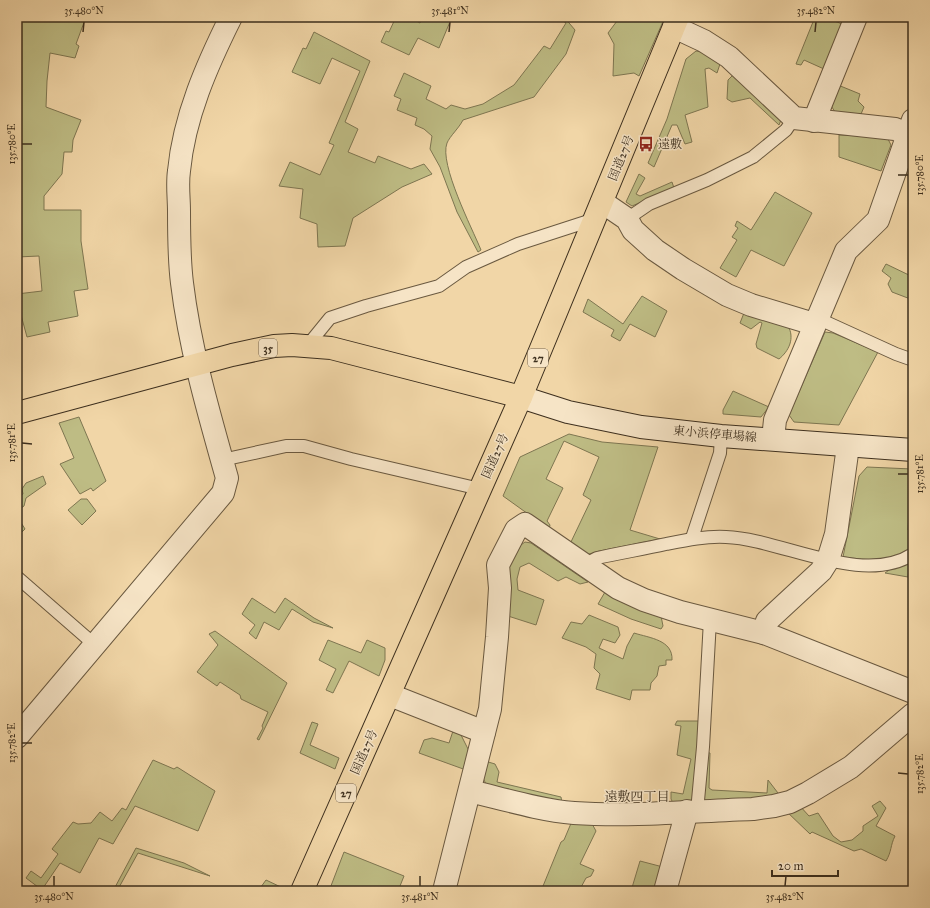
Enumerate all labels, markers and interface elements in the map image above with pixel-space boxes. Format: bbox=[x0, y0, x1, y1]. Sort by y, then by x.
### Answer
text: 35.480°N bbox=[64, 5, 104, 17]
text: 35.481°N bbox=[431, 5, 469, 17]
text: 35.482°N bbox=[797, 5, 836, 17]
text: 135.780°E bbox=[6, 123, 18, 165]
street label: 国道27号 bbox=[606, 133, 636, 183]
bus stop icon: 遠敷 bbox=[637, 135, 655, 153]
place label: 遠敷 bbox=[658, 137, 682, 151]
text: 135.780°E bbox=[914, 154, 926, 196]
road number: 35 bbox=[259, 339, 277, 357]
road number: 27 bbox=[528, 349, 548, 367]
text: 135.781°E bbox=[6, 423, 18, 463]
street label: 東小浜停車場線 bbox=[673, 423, 757, 445]
street label: 国道27号 bbox=[479, 431, 511, 481]
text: 135.781°E bbox=[914, 454, 926, 494]
text: 135.782°E bbox=[6, 723, 18, 763]
street label: 国道27号 bbox=[348, 727, 380, 777]
text: 135.782°E bbox=[914, 754, 926, 794]
road number: 27 bbox=[336, 784, 356, 802]
district label: 遠敷四丁目 bbox=[604, 789, 670, 805]
scale bar bbox=[772, 852, 838, 878]
text: 20 m bbox=[778, 859, 804, 873]
text: 35.480°N bbox=[34, 891, 74, 903]
text: 35.481°N bbox=[401, 891, 439, 903]
text: 35.482°N bbox=[766, 891, 805, 903]

